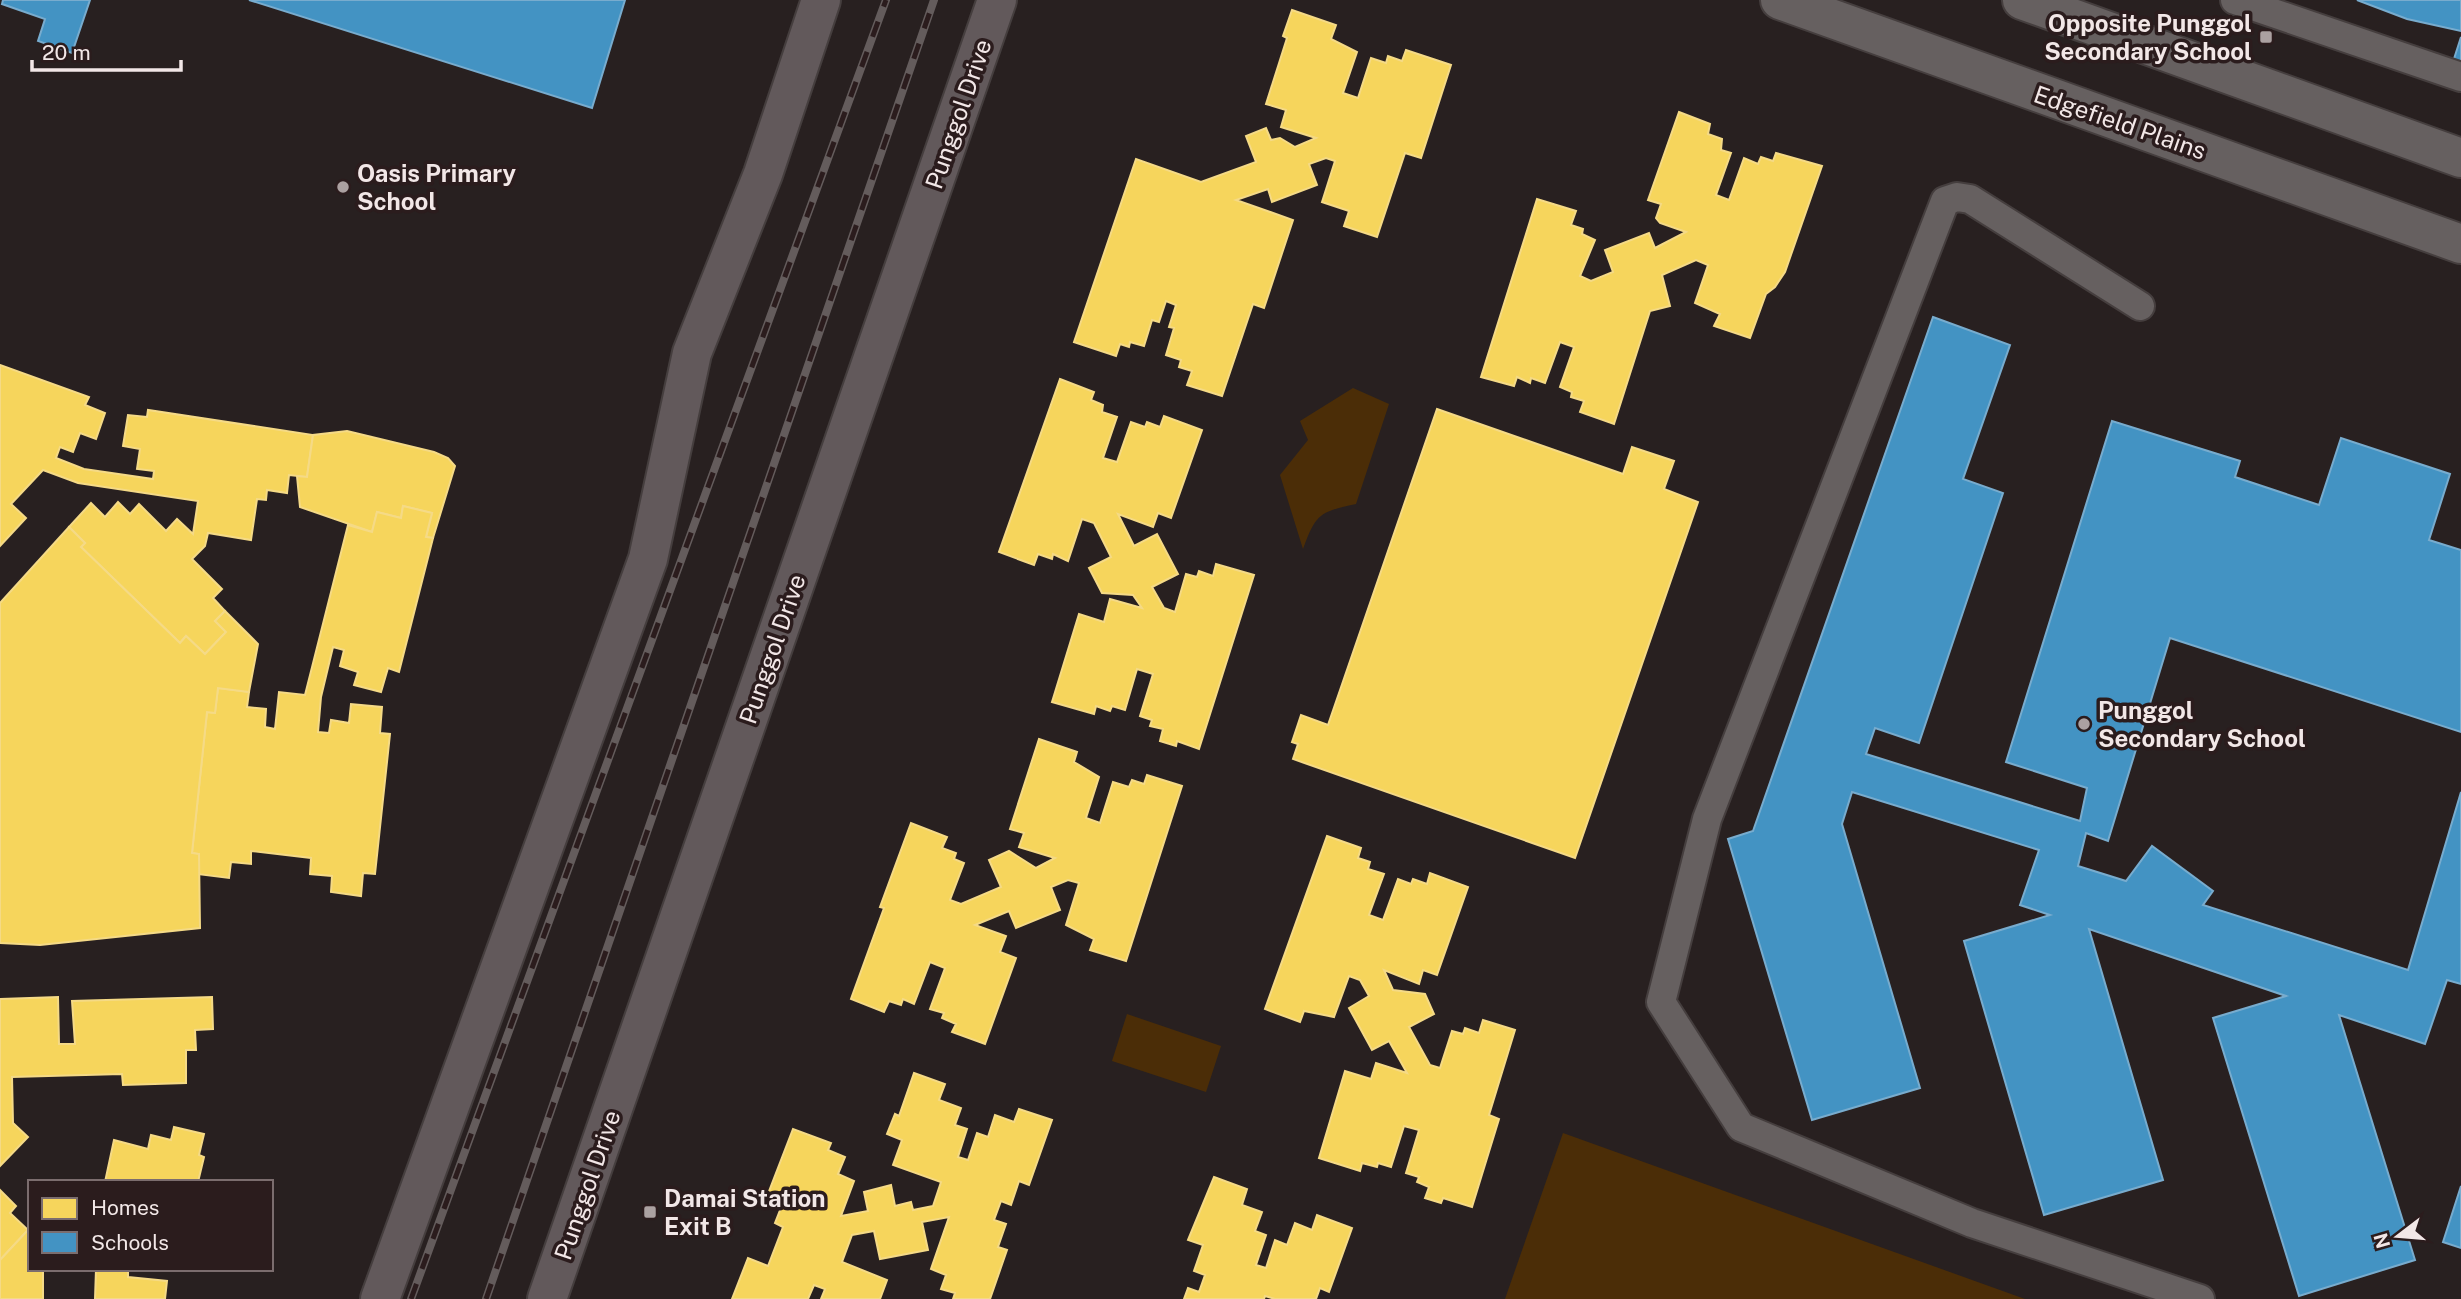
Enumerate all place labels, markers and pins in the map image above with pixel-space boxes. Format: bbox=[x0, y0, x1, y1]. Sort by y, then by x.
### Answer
place label: Opposite Punggol Secondary School bbox=[2044, 9, 2252, 65]
marker: Opposite Punggol Secondary School bbox=[2258, 29, 2274, 45]
place label: Oasis Primary School bbox=[357, 159, 516, 215]
marker: Oasis Primary School bbox=[335, 179, 351, 195]
place label: Punggol Secondary School bbox=[2098, 696, 2306, 752]
marker: Punggol Secondary School bbox=[2076, 716, 2092, 732]
place label: Damai Station Exit B bbox=[664, 1184, 826, 1240]
marker: Damai Station Exit B bbox=[642, 1204, 658, 1220]

